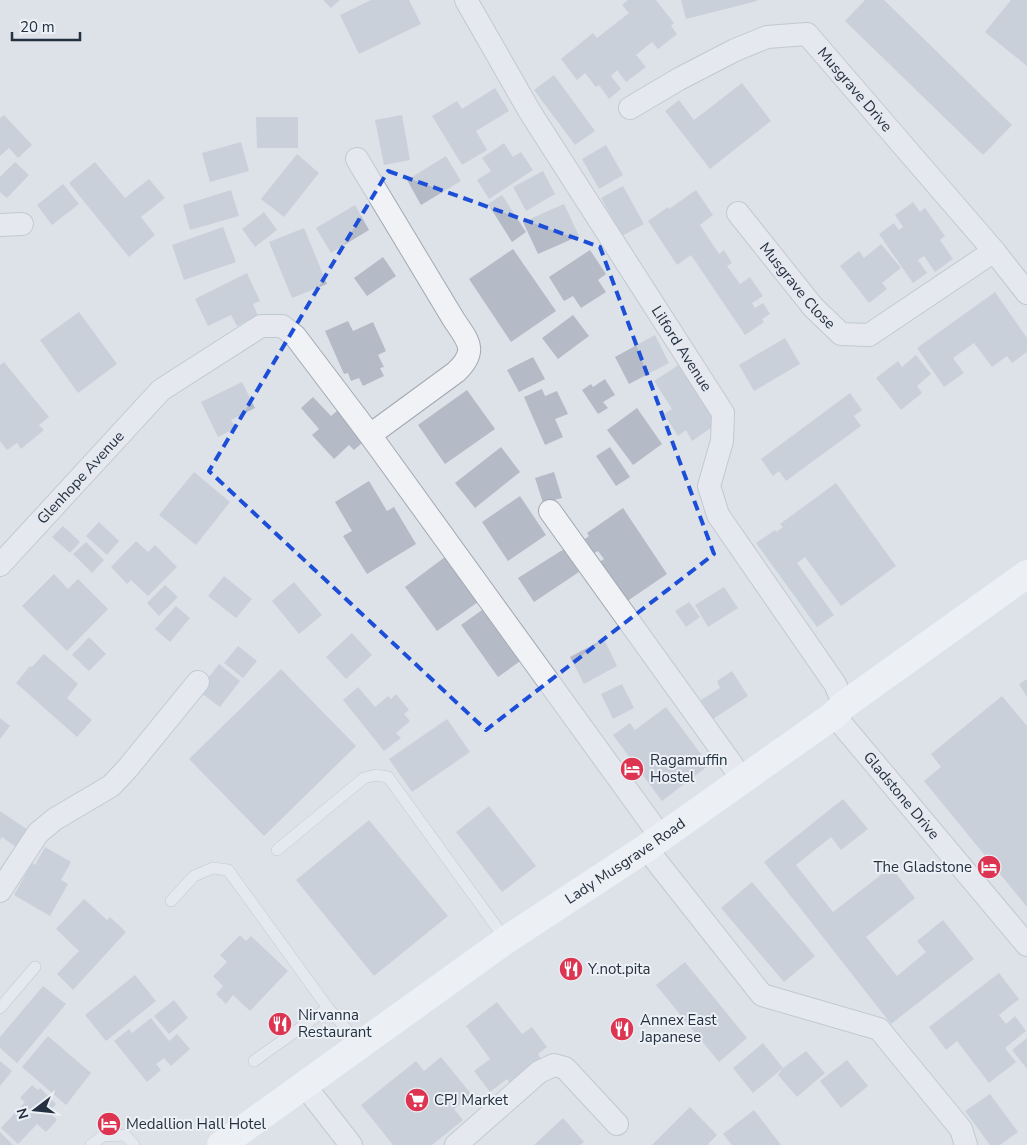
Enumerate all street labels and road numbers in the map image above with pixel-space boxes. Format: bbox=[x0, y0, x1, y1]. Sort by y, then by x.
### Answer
street label: Musgrave Drive bbox=[813, 43, 897, 136]
street label: Musgrave Close bbox=[755, 238, 840, 333]
street label: Lilford Avenue bbox=[647, 302, 717, 395]
street label: Glenhope Avenue bbox=[32, 426, 129, 528]
street label: Gladstone Drive bbox=[859, 747, 944, 844]
street label: Lady Musgrave Road bbox=[561, 813, 689, 909]

